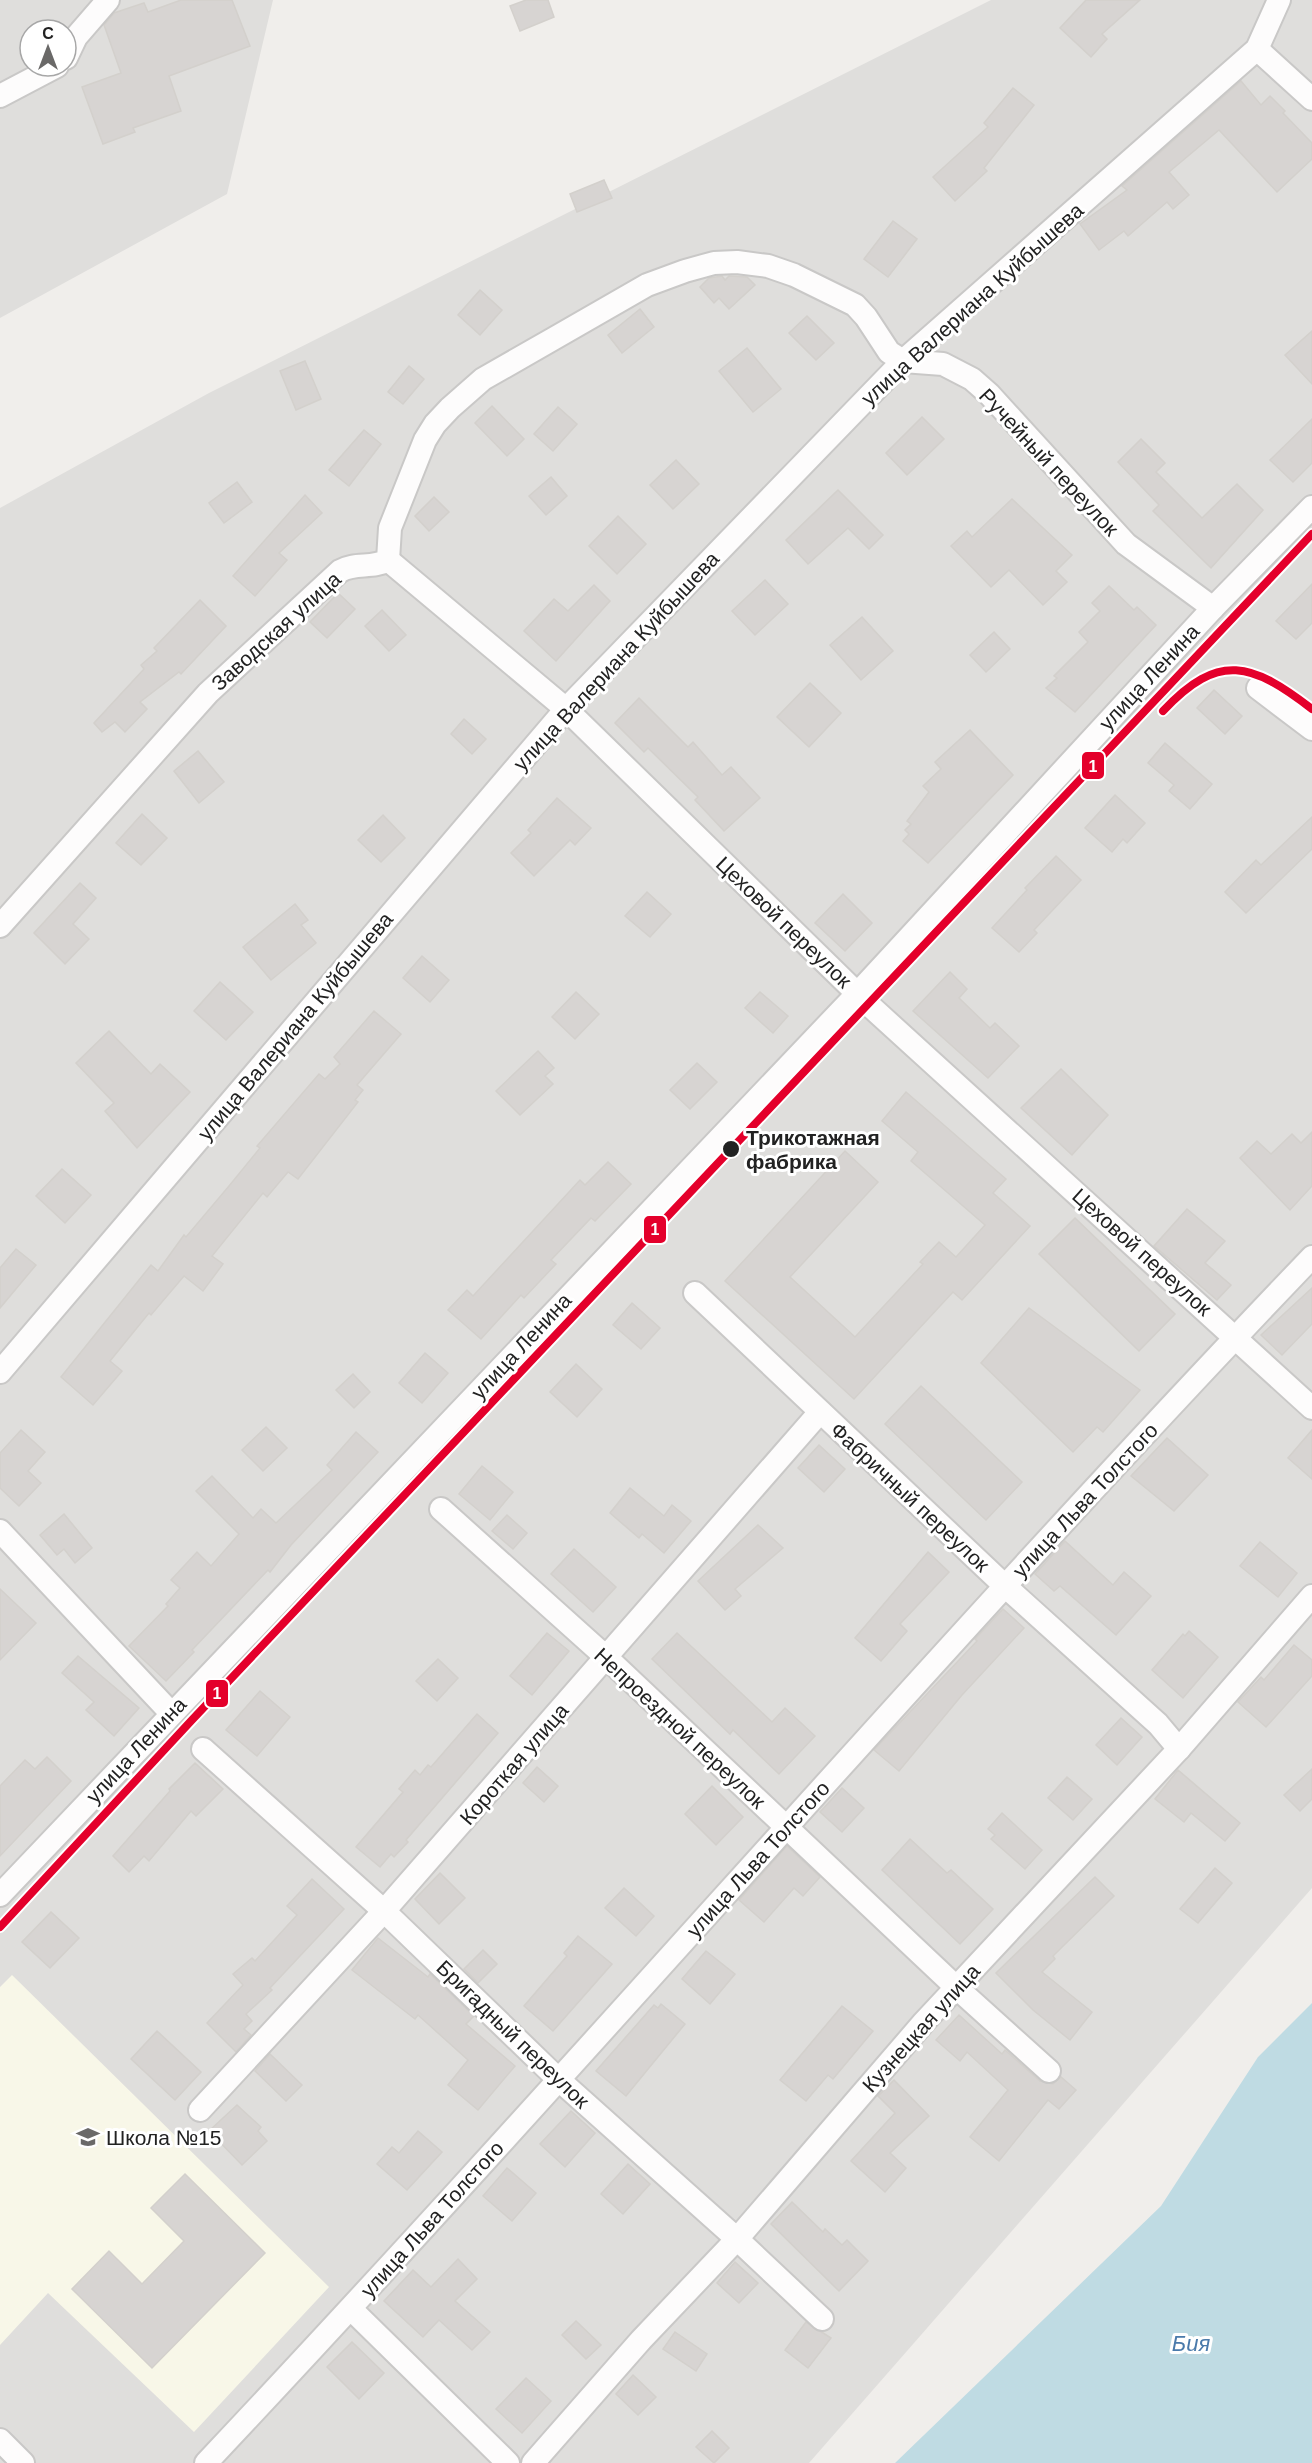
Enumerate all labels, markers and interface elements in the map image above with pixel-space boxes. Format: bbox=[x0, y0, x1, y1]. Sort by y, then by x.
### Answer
north arrow bbox=[18, 18, 78, 78]
text: С bbox=[42, 25, 54, 42]
street label: улица Валериана Куйбышева bbox=[857, 198, 1088, 410]
street label: Ручейный переулок bbox=[975, 384, 1124, 541]
street label: улица Валериана Куйбышева bbox=[509, 547, 724, 775]
street label: Заводская улица bbox=[207, 567, 345, 695]
street label: улица Ленина bbox=[1094, 619, 1204, 734]
line badge: 1 bbox=[1081, 751, 1105, 780]
text: 1 bbox=[1089, 758, 1098, 775]
street label: Цеховой переулок bbox=[712, 852, 857, 993]
street label: улица Валериана Куйбышева bbox=[193, 907, 397, 1145]
place label: Трикотажная фабрика bbox=[746, 1126, 880, 1173]
marker: Трикотажная фабрика bbox=[721, 1139, 741, 1159]
street label: Цеховой переулок bbox=[1068, 1184, 1217, 1321]
line badge: 1 bbox=[643, 1215, 667, 1244]
text: 1 bbox=[651, 1221, 660, 1238]
street label: улица Ленина bbox=[466, 1288, 576, 1403]
street label: Фабричный переулок bbox=[826, 1418, 994, 1577]
street label: улица Льва Толстого bbox=[1008, 1418, 1162, 1582]
street label: Непроездной переулок bbox=[590, 1643, 771, 1814]
line badge: 1 bbox=[205, 1679, 229, 1708]
text: 1 bbox=[213, 1685, 222, 1702]
street label: улица Ленина bbox=[81, 1692, 191, 1807]
street label: Короткая улица bbox=[455, 1699, 573, 1829]
street label: улица Льва Толстого bbox=[682, 1776, 834, 1942]
street label: Бригадный переулок bbox=[432, 1956, 594, 2113]
street label: Кузнецкая улица bbox=[858, 1959, 985, 2097]
school or university icon: Школа №15 bbox=[75, 2124, 101, 2150]
place label: Школа №15 bbox=[106, 2126, 222, 2149]
street label: улица Льва Толстого bbox=[356, 2136, 508, 2302]
water label: Бия bbox=[1172, 2331, 1210, 2356]

